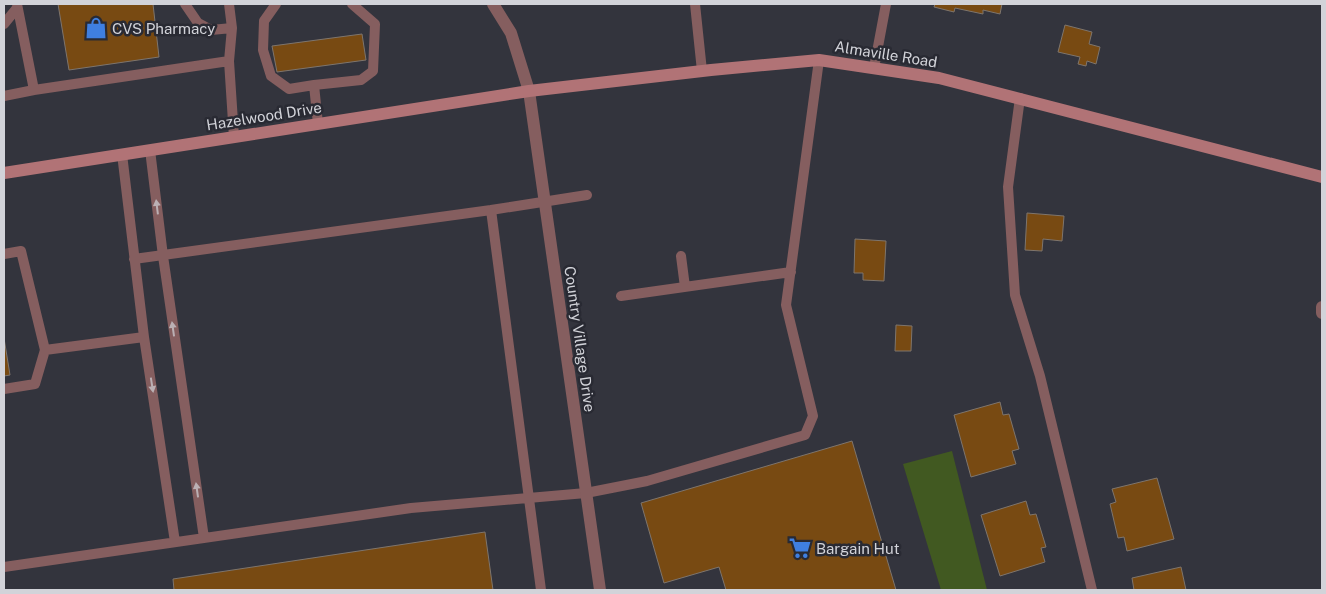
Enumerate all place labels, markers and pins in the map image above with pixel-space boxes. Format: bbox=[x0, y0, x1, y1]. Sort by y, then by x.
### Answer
shop icon: CVS Pharmacy bbox=[83, 15, 109, 41]
place label: CVS Pharmacy bbox=[112, 20, 215, 37]
supermarket icon: Bargain Hut bbox=[787, 535, 813, 561]
place label: Bargain Hut bbox=[816, 540, 900, 557]

